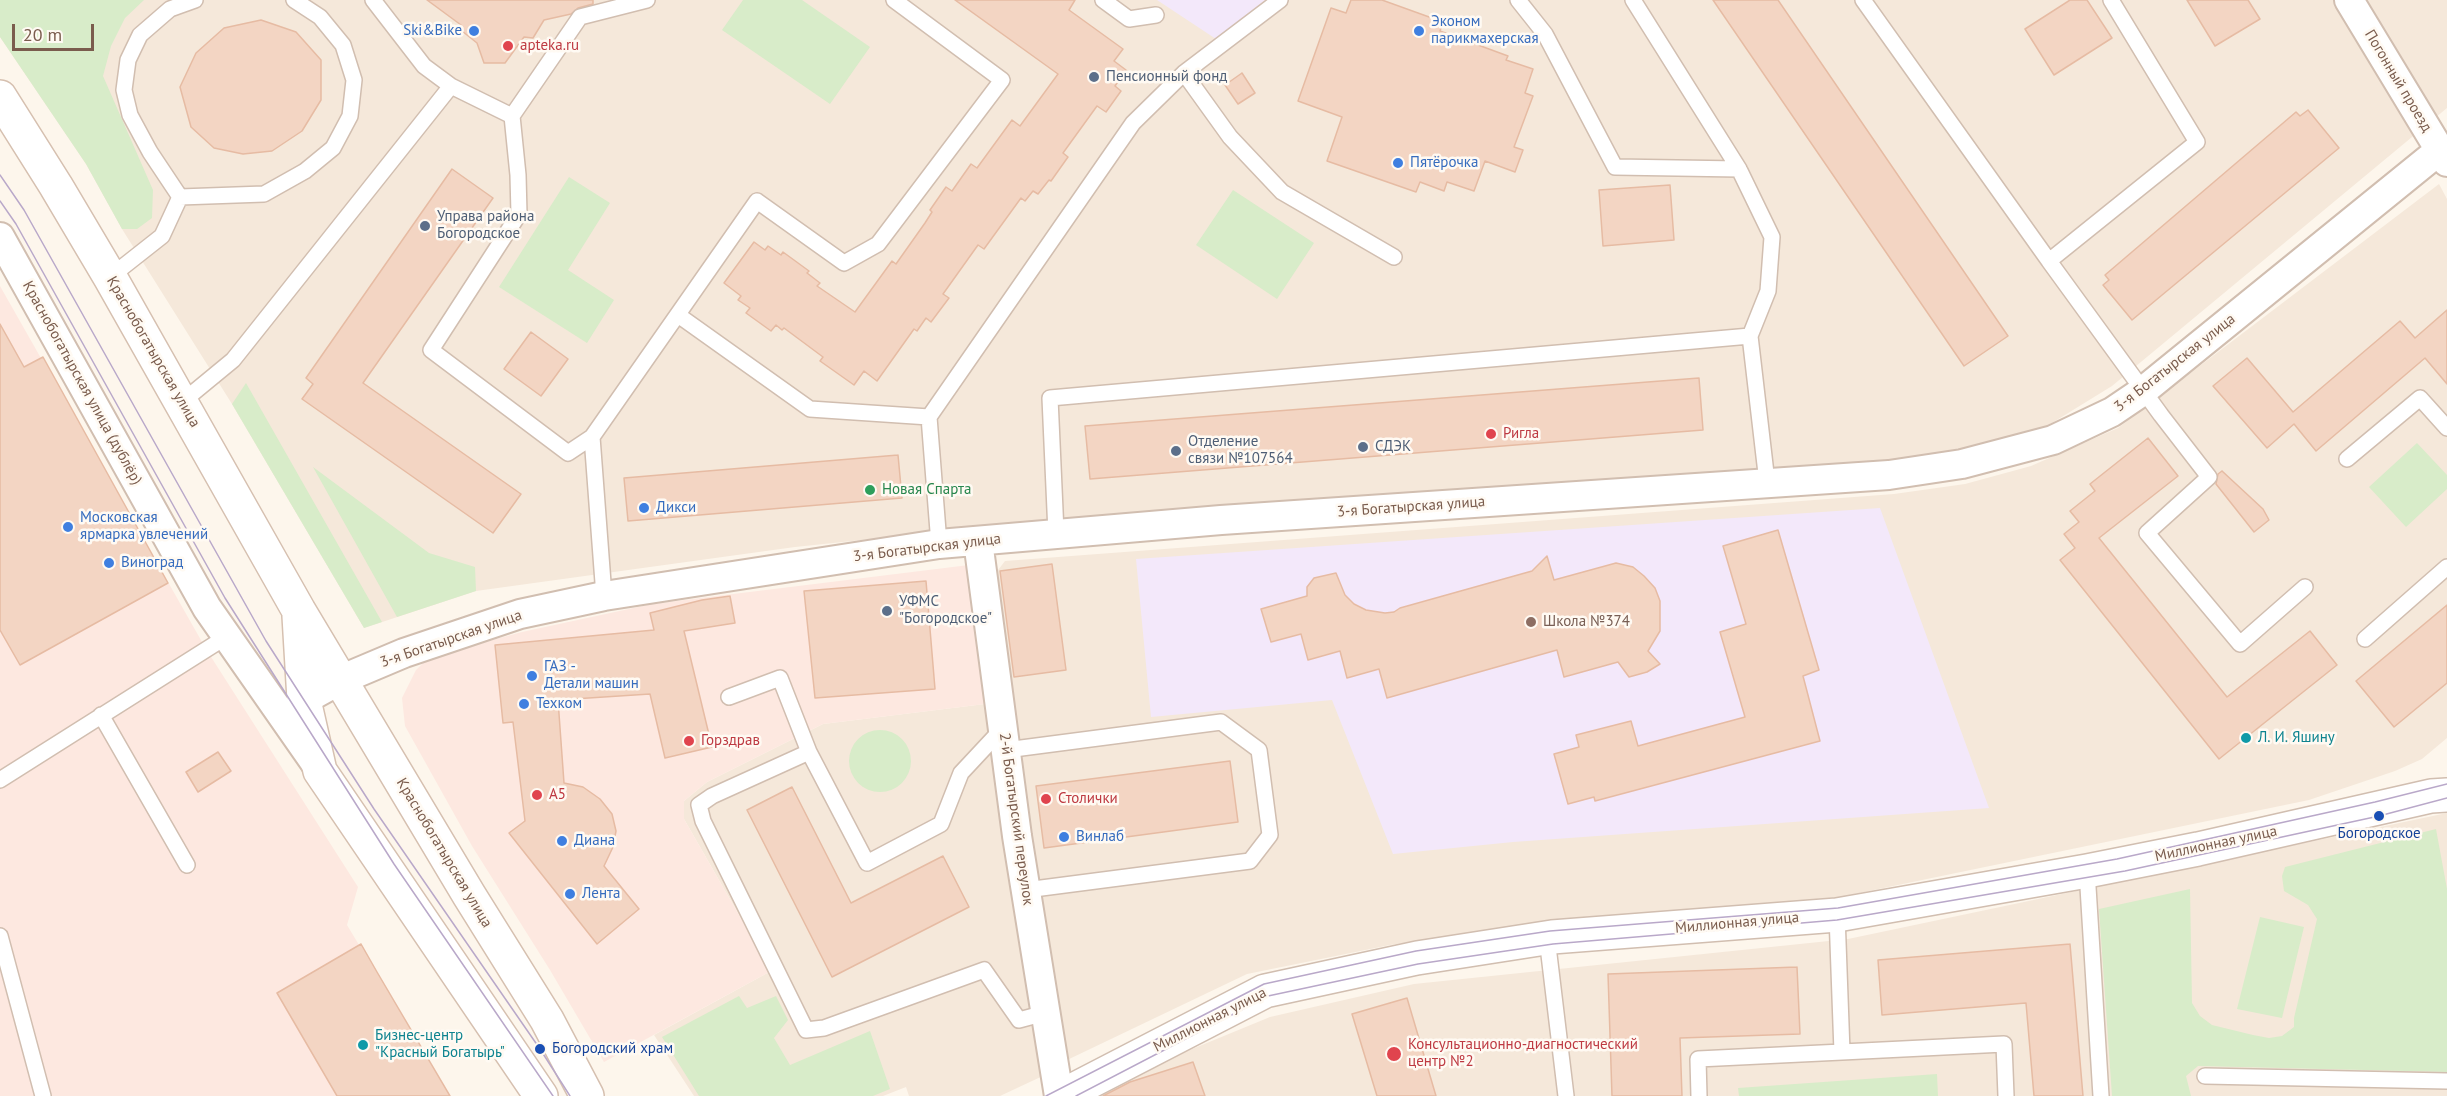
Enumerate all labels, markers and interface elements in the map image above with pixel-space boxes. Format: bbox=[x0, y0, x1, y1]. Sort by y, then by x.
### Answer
scale bar bbox=[15, 12, 98, 50]
place label: Эконом парикмахерская bbox=[1431, 13, 1539, 48]
place label: Ski&Bike bbox=[403, 22, 462, 40]
text: 20 m bbox=[23, 23, 62, 46]
marker: Ski&Bike bbox=[467, 24, 481, 38]
marker: Эконом парикмахерская bbox=[1412, 24, 1426, 38]
street label: Погонный проезд bbox=[2360, 27, 2436, 135]
place label: apteka.ru bbox=[520, 37, 579, 55]
marker: apteka.ru bbox=[501, 39, 515, 53]
place label: Пенсионный фонд bbox=[1106, 68, 1227, 86]
marker: Пенсионный фонд bbox=[1087, 70, 1101, 84]
place label: Пятёрочка bbox=[1410, 154, 1478, 172]
marker: Пятёрочка bbox=[1391, 156, 1405, 170]
place label: Управа района Богородское bbox=[437, 208, 534, 243]
marker: Управа района Богородское bbox=[418, 219, 432, 233]
street label: Краснобогатырская улица bbox=[102, 273, 204, 431]
street label: Краснобогатырская улица (дублёр) bbox=[18, 278, 146, 488]
street label: 3-я Богатырская улица bbox=[2111, 310, 2239, 416]
place label: Ригла bbox=[1503, 425, 1539, 443]
marker: Ригла bbox=[1484, 427, 1498, 441]
place label: Отделение связи №107564 bbox=[1188, 433, 1293, 468]
place label: СДЭК bbox=[1375, 438, 1411, 456]
marker: СДЭК bbox=[1356, 440, 1370, 454]
marker: Отделение связи №107564 bbox=[1169, 444, 1183, 458]
place label: Новая Спарта bbox=[882, 481, 971, 499]
marker: Новая Спарта bbox=[863, 483, 877, 497]
street label: 3-я Богатырская улица bbox=[1336, 493, 1486, 521]
place label: Дикси bbox=[656, 499, 696, 517]
marker: Дикси bbox=[637, 501, 651, 515]
place label: Московская ярмарка увлечений bbox=[80, 509, 208, 544]
marker: Московская ярмарка увлечений bbox=[61, 520, 75, 534]
street label: 3-я Богатырская улица bbox=[852, 530, 1002, 566]
place label: Виноград bbox=[121, 554, 183, 572]
marker: Виноград bbox=[102, 556, 116, 570]
place label: УФМС "Богородское" bbox=[899, 593, 992, 628]
marker: УФМС "Богородское" bbox=[880, 604, 894, 618]
street label: 3-я Богатырская улица bbox=[378, 606, 524, 672]
place label: Школа №374 bbox=[1543, 613, 1630, 631]
marker: Школа №374 bbox=[1524, 615, 1538, 629]
place label: ГАЗ - Детали машин bbox=[544, 658, 639, 693]
marker: ГАЗ - Детали машин bbox=[525, 669, 539, 683]
place label: Техком bbox=[536, 695, 582, 713]
marker: Техком bbox=[517, 697, 531, 711]
place label: Л. И. Яшину bbox=[2258, 729, 2335, 747]
marker: Л. И. Яшину bbox=[2239, 731, 2253, 745]
place label: Горздрав bbox=[701, 732, 760, 750]
street label: 2-й Богатырский переулок bbox=[995, 732, 1037, 906]
marker: Горздрав bbox=[682, 734, 696, 748]
street label: Краснобогатырская улица bbox=[392, 775, 496, 931]
place label: А5 bbox=[549, 786, 566, 804]
marker: А5 bbox=[530, 788, 544, 802]
place label: Столички bbox=[1058, 790, 1118, 808]
marker: Столички bbox=[1039, 792, 1053, 806]
marker: Богородское bbox=[2372, 809, 2386, 823]
street label: Миллионная улица bbox=[2153, 822, 2279, 866]
place label: Богородское bbox=[2337, 825, 2421, 843]
place label: Винлаб bbox=[1076, 828, 1124, 846]
marker: Винлаб bbox=[1057, 830, 1071, 844]
place label: Диана bbox=[574, 832, 615, 850]
marker: Диана bbox=[555, 834, 569, 848]
place label: Лента bbox=[582, 885, 620, 903]
marker: Лента bbox=[563, 887, 577, 901]
street label: Миллионная улица bbox=[1674, 909, 1800, 937]
street label: Миллионная улица bbox=[1151, 984, 1269, 1056]
place label: Бизнес-центр "Красный Богатырь" bbox=[375, 1027, 505, 1062]
place label: Консультационно-диагностический центр №2 bbox=[1408, 1036, 1638, 1071]
marker: Бизнес-центр "Красный Богатырь" bbox=[356, 1038, 370, 1052]
place label: Богородский храм bbox=[552, 1040, 673, 1058]
marker: Богородский храм bbox=[533, 1042, 547, 1056]
marker: Консультационно-диагностический центр №2 bbox=[1385, 1045, 1403, 1063]

